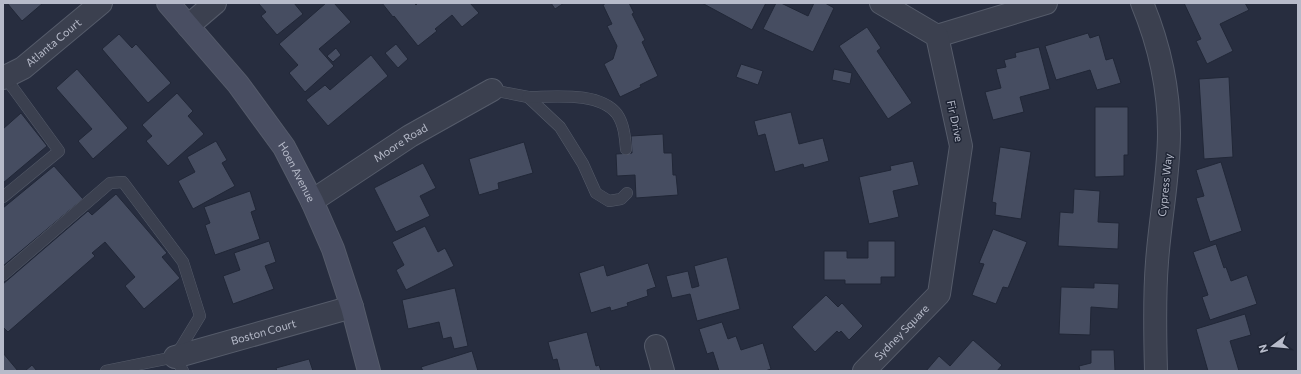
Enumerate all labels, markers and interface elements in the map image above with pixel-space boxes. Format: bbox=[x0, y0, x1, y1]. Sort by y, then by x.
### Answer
street label: Atlanta Court bbox=[23, 15, 84, 69]
street label: Fir Drive bbox=[945, 99, 966, 143]
street label: Moore Road bbox=[371, 121, 430, 164]
street label: Hoen Avenue bbox=[276, 139, 318, 204]
street label: Cypress Way bbox=[1155, 152, 1174, 217]
street label: Sydney Square bbox=[871, 301, 931, 363]
street label: Boston Court bbox=[229, 316, 298, 347]
north arrow bbox=[1253, 326, 1293, 366]
text: N bbox=[1256, 343, 1270, 355]

